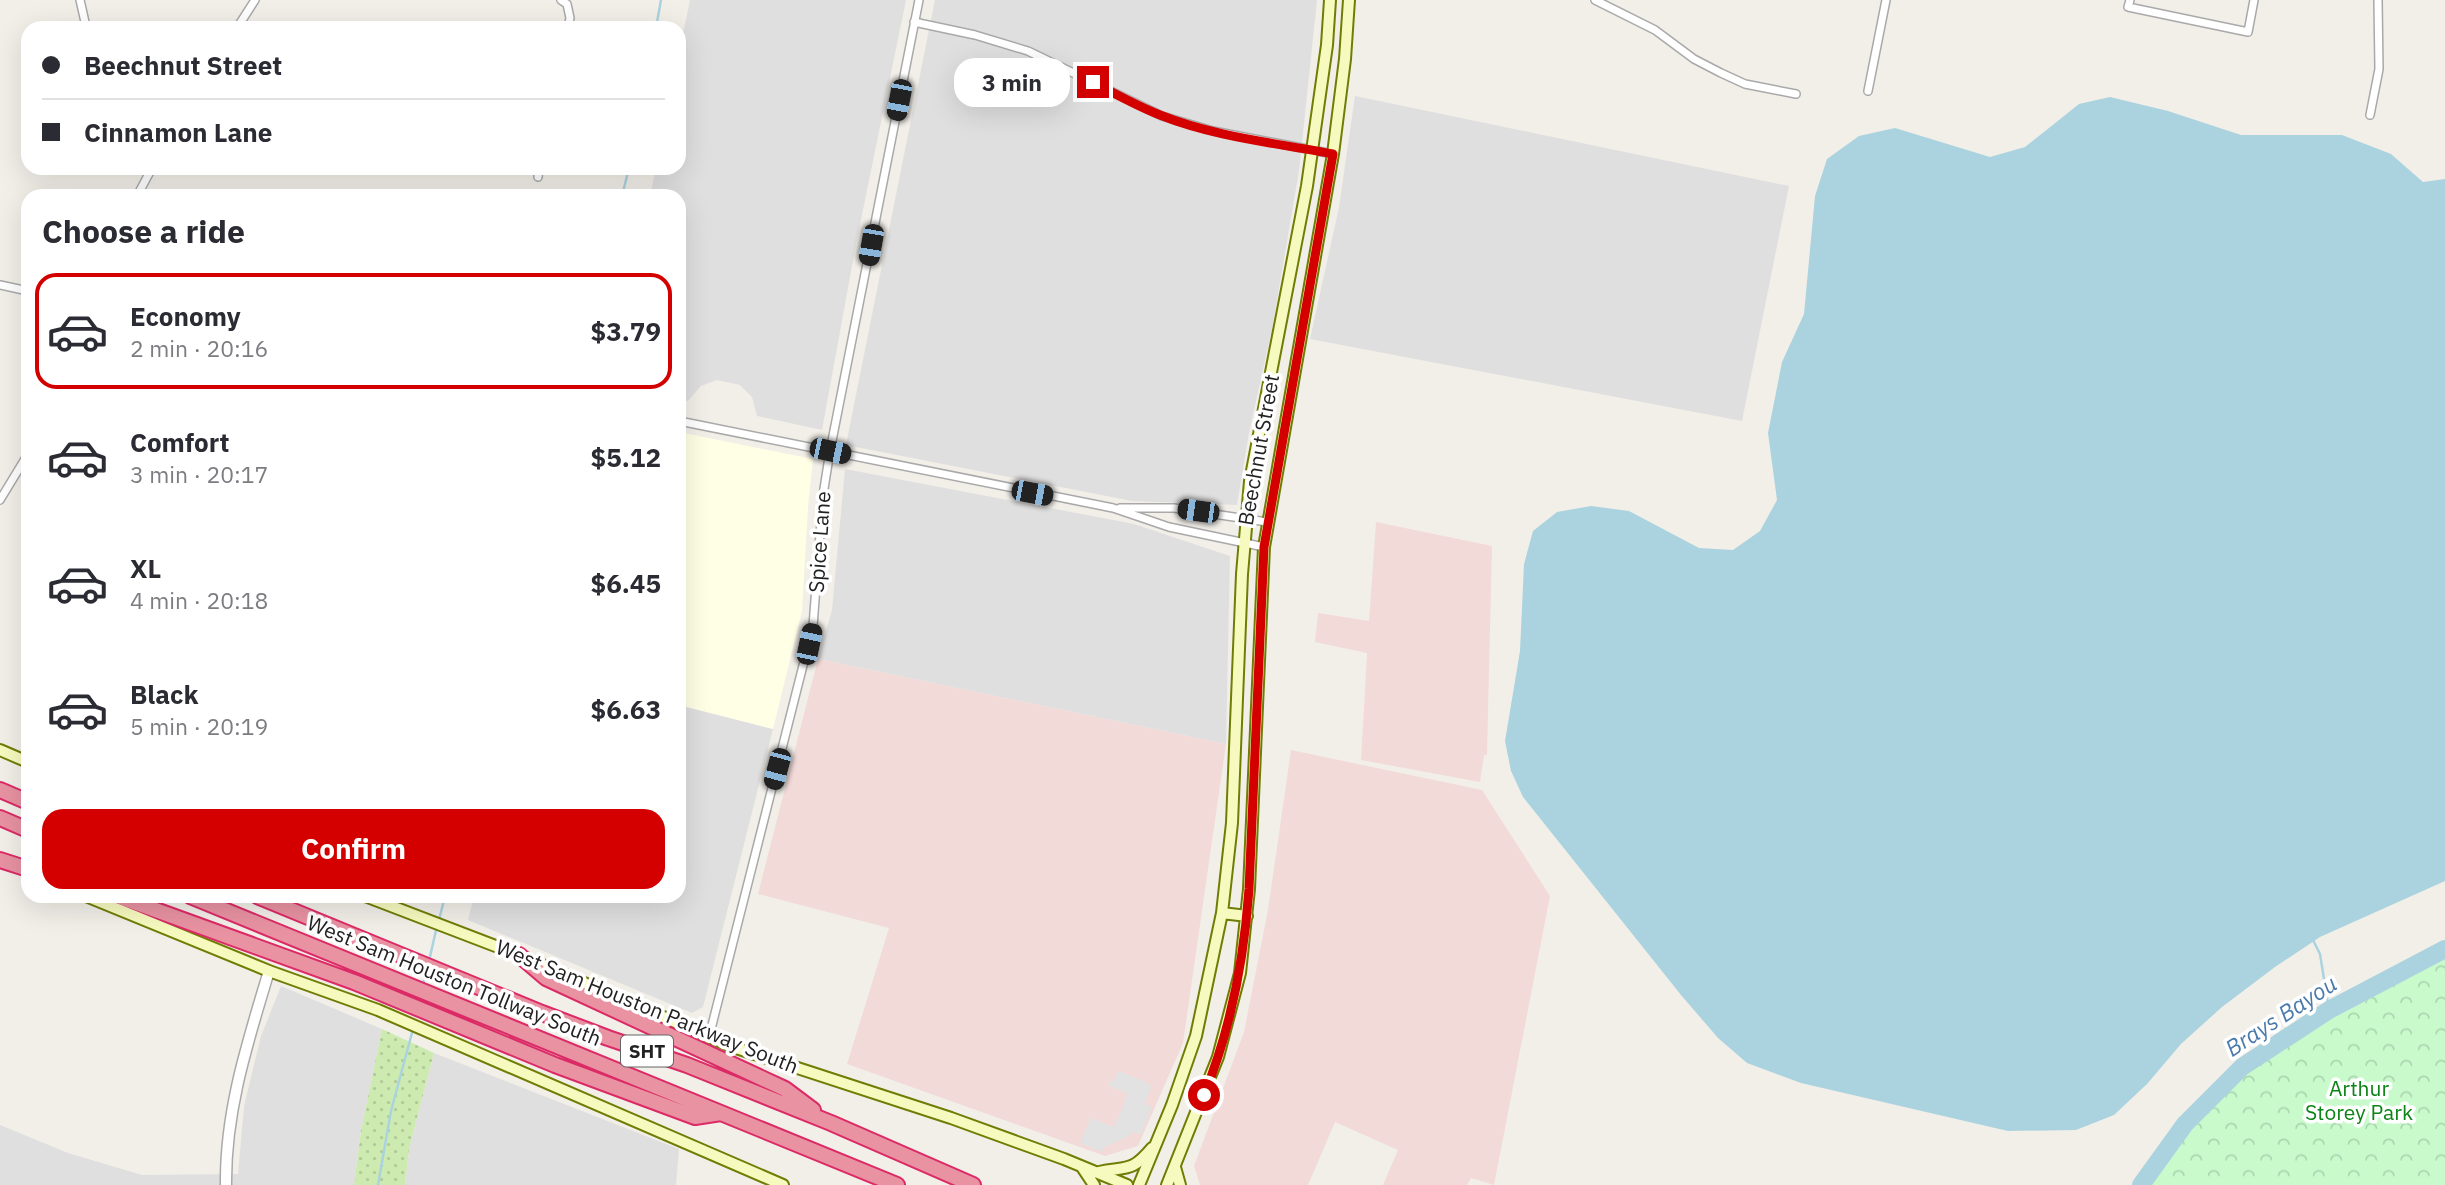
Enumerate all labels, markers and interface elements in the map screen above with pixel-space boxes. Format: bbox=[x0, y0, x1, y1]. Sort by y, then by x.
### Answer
text: Beechnut Street bbox=[84, 48, 282, 82]
callout: 3 min bbox=[953, 57, 1068, 106]
route end bbox=[1077, 66, 1109, 98]
text: 3 min bbox=[982, 67, 1042, 97]
car bbox=[885, 77, 914, 123]
text: Cinnamon Lane bbox=[84, 115, 272, 149]
text: Choose a ride bbox=[42, 210, 245, 252]
car bbox=[858, 222, 885, 268]
text: Economy bbox=[130, 299, 241, 333]
icon: car bbox=[46, 300, 109, 363]
text: $3.79 bbox=[591, 314, 661, 348]
text: 2 min · 20:16 bbox=[130, 333, 268, 363]
street label: Beechnut Street bbox=[1231, 372, 1285, 528]
text: Comfort bbox=[130, 425, 229, 459]
icon: car bbox=[46, 426, 109, 489]
car bbox=[808, 436, 853, 466]
text: $5.12 bbox=[591, 440, 661, 474]
text: 3 min · 20:17 bbox=[130, 459, 268, 489]
car bbox=[1010, 479, 1055, 507]
street label: Spice Lane bbox=[801, 490, 837, 594]
car bbox=[1176, 498, 1221, 524]
text: XL bbox=[130, 551, 161, 585]
icon: car bbox=[46, 552, 109, 615]
text: $6.45 bbox=[591, 566, 661, 600]
text: 4 min · 20:18 bbox=[130, 585, 268, 615]
car bbox=[795, 621, 824, 667]
text: Black bbox=[130, 677, 198, 711]
icon: car bbox=[46, 678, 109, 741]
text: $6.63 bbox=[591, 692, 661, 726]
text: 5 min · 20:19 bbox=[130, 711, 268, 741]
car bbox=[762, 746, 793, 792]
button: Confirm bbox=[42, 809, 665, 889]
street label: West Sam Houston Tollway South bbox=[303, 908, 606, 1052]
street label: West Sam Houston Parkway South bbox=[492, 932, 803, 1080]
water label: Brays Bayou bbox=[2219, 968, 2342, 1062]
road number: SHT bbox=[621, 1036, 673, 1066]
park label: Arthur Storey Park bbox=[2305, 1074, 2413, 1126]
route start bbox=[1188, 1079, 1220, 1111]

